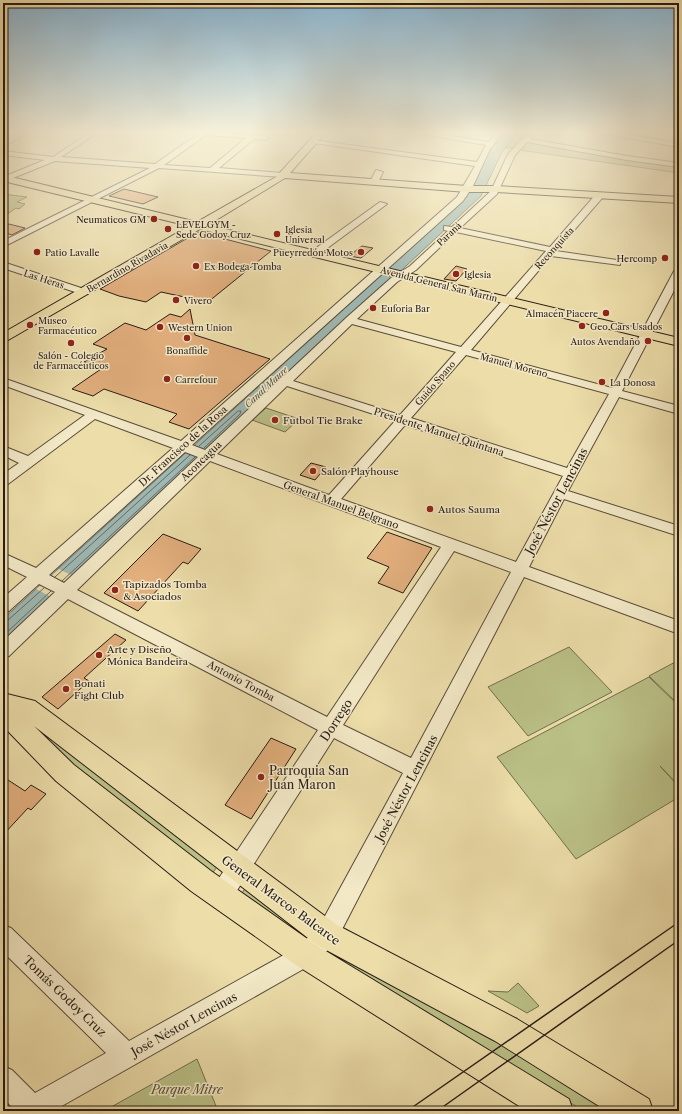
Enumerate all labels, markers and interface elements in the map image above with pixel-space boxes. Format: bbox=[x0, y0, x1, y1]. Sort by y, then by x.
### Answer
place label: Neumaticos GM bbox=[76, 214, 146, 225]
marker: Neumaticos GM bbox=[149, 214, 159, 224]
place label: LEVELGYM - Sede Godoy Cruz bbox=[176, 219, 251, 240]
street label: Paraná bbox=[434, 220, 464, 248]
marker: LEVELGYM - Sede Godoy Cruz bbox=[163, 224, 173, 234]
place label: Iglesia Universal bbox=[285, 224, 325, 245]
street label: Reconquista bbox=[532, 224, 576, 271]
marker: Iglesia Universal bbox=[272, 229, 282, 239]
street label: Bernardino Rivadavia bbox=[84, 239, 170, 295]
marker: Patio Lavalle bbox=[32, 247, 42, 257]
place label: Patio Lavalle bbox=[45, 247, 100, 258]
place label: Pueyrredón Motos bbox=[273, 247, 353, 258]
marker: Pueyrredón Motos bbox=[356, 247, 366, 257]
place label: Hercomp bbox=[617, 253, 657, 264]
marker: Hercomp bbox=[660, 253, 670, 263]
marker: Ex Bodega Tomba bbox=[191, 261, 201, 271]
place label: Ex Bodega Tomba bbox=[204, 261, 282, 272]
street label: Avenida General San Martín bbox=[378, 264, 499, 304]
street label: Las Heras bbox=[22, 267, 66, 291]
marker: Iglesia bbox=[451, 269, 461, 279]
place label: Iglesia bbox=[464, 269, 491, 280]
marker: Vivero bbox=[171, 295, 181, 305]
place label: Vivero bbox=[183, 295, 212, 306]
marker: Euforia Bar bbox=[368, 303, 378, 313]
place label: Euforia Bar bbox=[381, 303, 430, 314]
place label: Almacén Piacere bbox=[525, 308, 598, 319]
marker: Almacén Piacere bbox=[601, 308, 611, 318]
place label: Museo Farmacéutico bbox=[38, 315, 97, 336]
marker: Museo Farmacéutico bbox=[25, 320, 35, 330]
marker: Geo Cars Usados bbox=[577, 321, 587, 331]
place label: Geo Cars Usados bbox=[590, 321, 662, 332]
marker: Western Union bbox=[155, 322, 165, 332]
place label: Western Union bbox=[167, 322, 233, 333]
marker: Bonaffide bbox=[182, 333, 192, 343]
place label: Autos Avendaño bbox=[570, 336, 640, 347]
marker: Autos Avendaño bbox=[643, 336, 653, 346]
marker: Salón - Colegio de Farmacéuticos bbox=[66, 338, 76, 348]
place label: Bonaffide bbox=[166, 345, 208, 356]
place label: Salón - Colegio de Farmacéuticos bbox=[33, 350, 109, 371]
street label: Manuel Moreno bbox=[479, 351, 549, 379]
street label: Guido Spano bbox=[413, 358, 458, 408]
water label: Canal Maure bbox=[242, 364, 290, 410]
marker: Carrefour bbox=[162, 374, 172, 384]
place label: Carrefour bbox=[175, 374, 217, 385]
marker: La Donosa bbox=[597, 377, 607, 387]
place label: La Donosa bbox=[610, 377, 656, 388]
street label: Dr. Francisco de la Rosa bbox=[136, 402, 230, 489]
street label: Presidente Manuel Quintana bbox=[372, 405, 507, 459]
place label: Futbol Tie Brake bbox=[283, 414, 363, 427]
marker: Futbol Tie Brake bbox=[270, 415, 280, 425]
street label: Aconcagua bbox=[177, 438, 225, 484]
street label: José Néstor Lencinas bbox=[521, 445, 591, 559]
place label: Salón Playhouse bbox=[321, 465, 399, 478]
marker: Salón Playhouse bbox=[308, 466, 318, 476]
street label: General Manuel Belgrano bbox=[281, 478, 401, 532]
place label: Autos Sauma bbox=[437, 503, 501, 516]
marker: Autos Sauma bbox=[425, 504, 435, 514]
place label: Tapizados Tomba & Asociados bbox=[123, 578, 207, 603]
marker: Tapizados Tomba & Asociados bbox=[110, 585, 120, 595]
place label: Arte y Diseño Mónica Bandeira bbox=[106, 643, 189, 668]
marker: Arte y Diseño Mónica Bandeira bbox=[94, 650, 104, 660]
street label: Antonio Tomba bbox=[204, 657, 278, 705]
place label: Bonati Fight Club bbox=[74, 677, 124, 702]
marker: Bonati Fight Club bbox=[61, 684, 71, 694]
street label: Dorrego bbox=[317, 696, 355, 744]
street label: José Néstor Lencinas bbox=[371, 732, 441, 846]
place label: Parroquia San Juan Maron bbox=[267, 763, 350, 792]
marker: Parroquia San Juan Maron bbox=[256, 772, 266, 782]
street label: General Marcos Balcarce bbox=[219, 852, 343, 948]
street label: Tomás Godoy Cruz bbox=[20, 952, 110, 1040]
street label: José Néstor Lencinas bbox=[127, 989, 240, 1060]
park label: Parque Mitre bbox=[150, 1082, 224, 1097]

